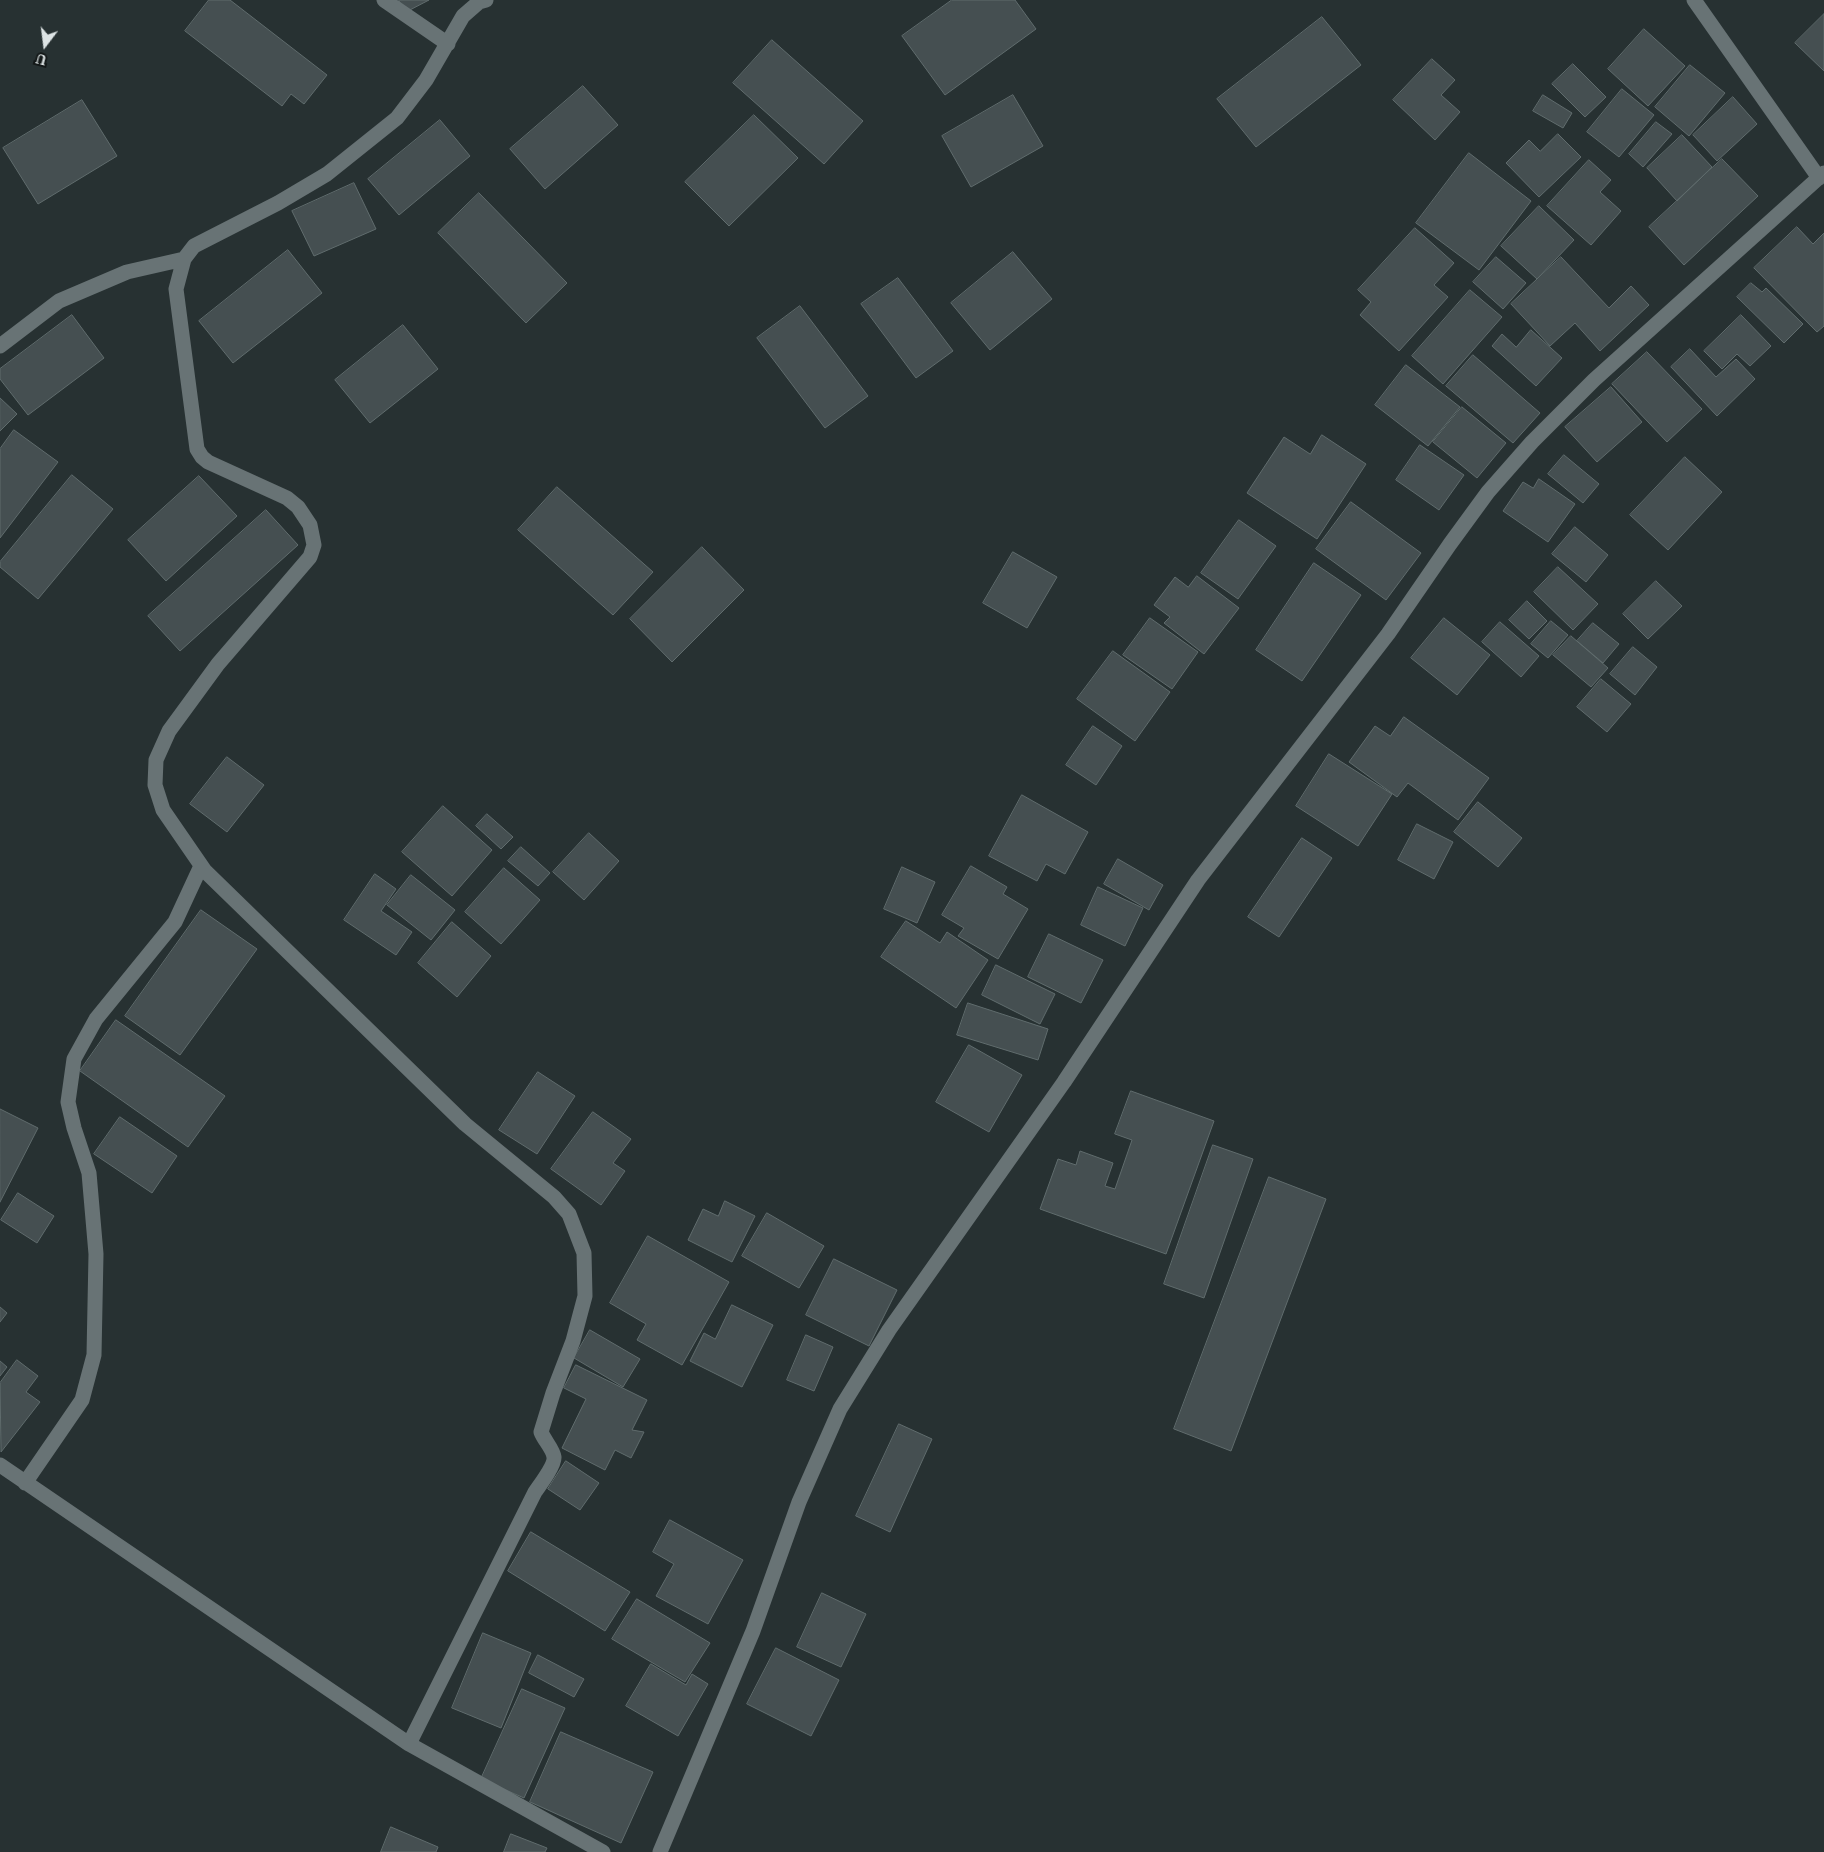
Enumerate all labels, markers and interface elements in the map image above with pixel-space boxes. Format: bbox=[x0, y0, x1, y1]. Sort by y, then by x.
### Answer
north arrow bbox=[20, 20, 70, 70]
text: U bbox=[33, 49, 49, 71]

